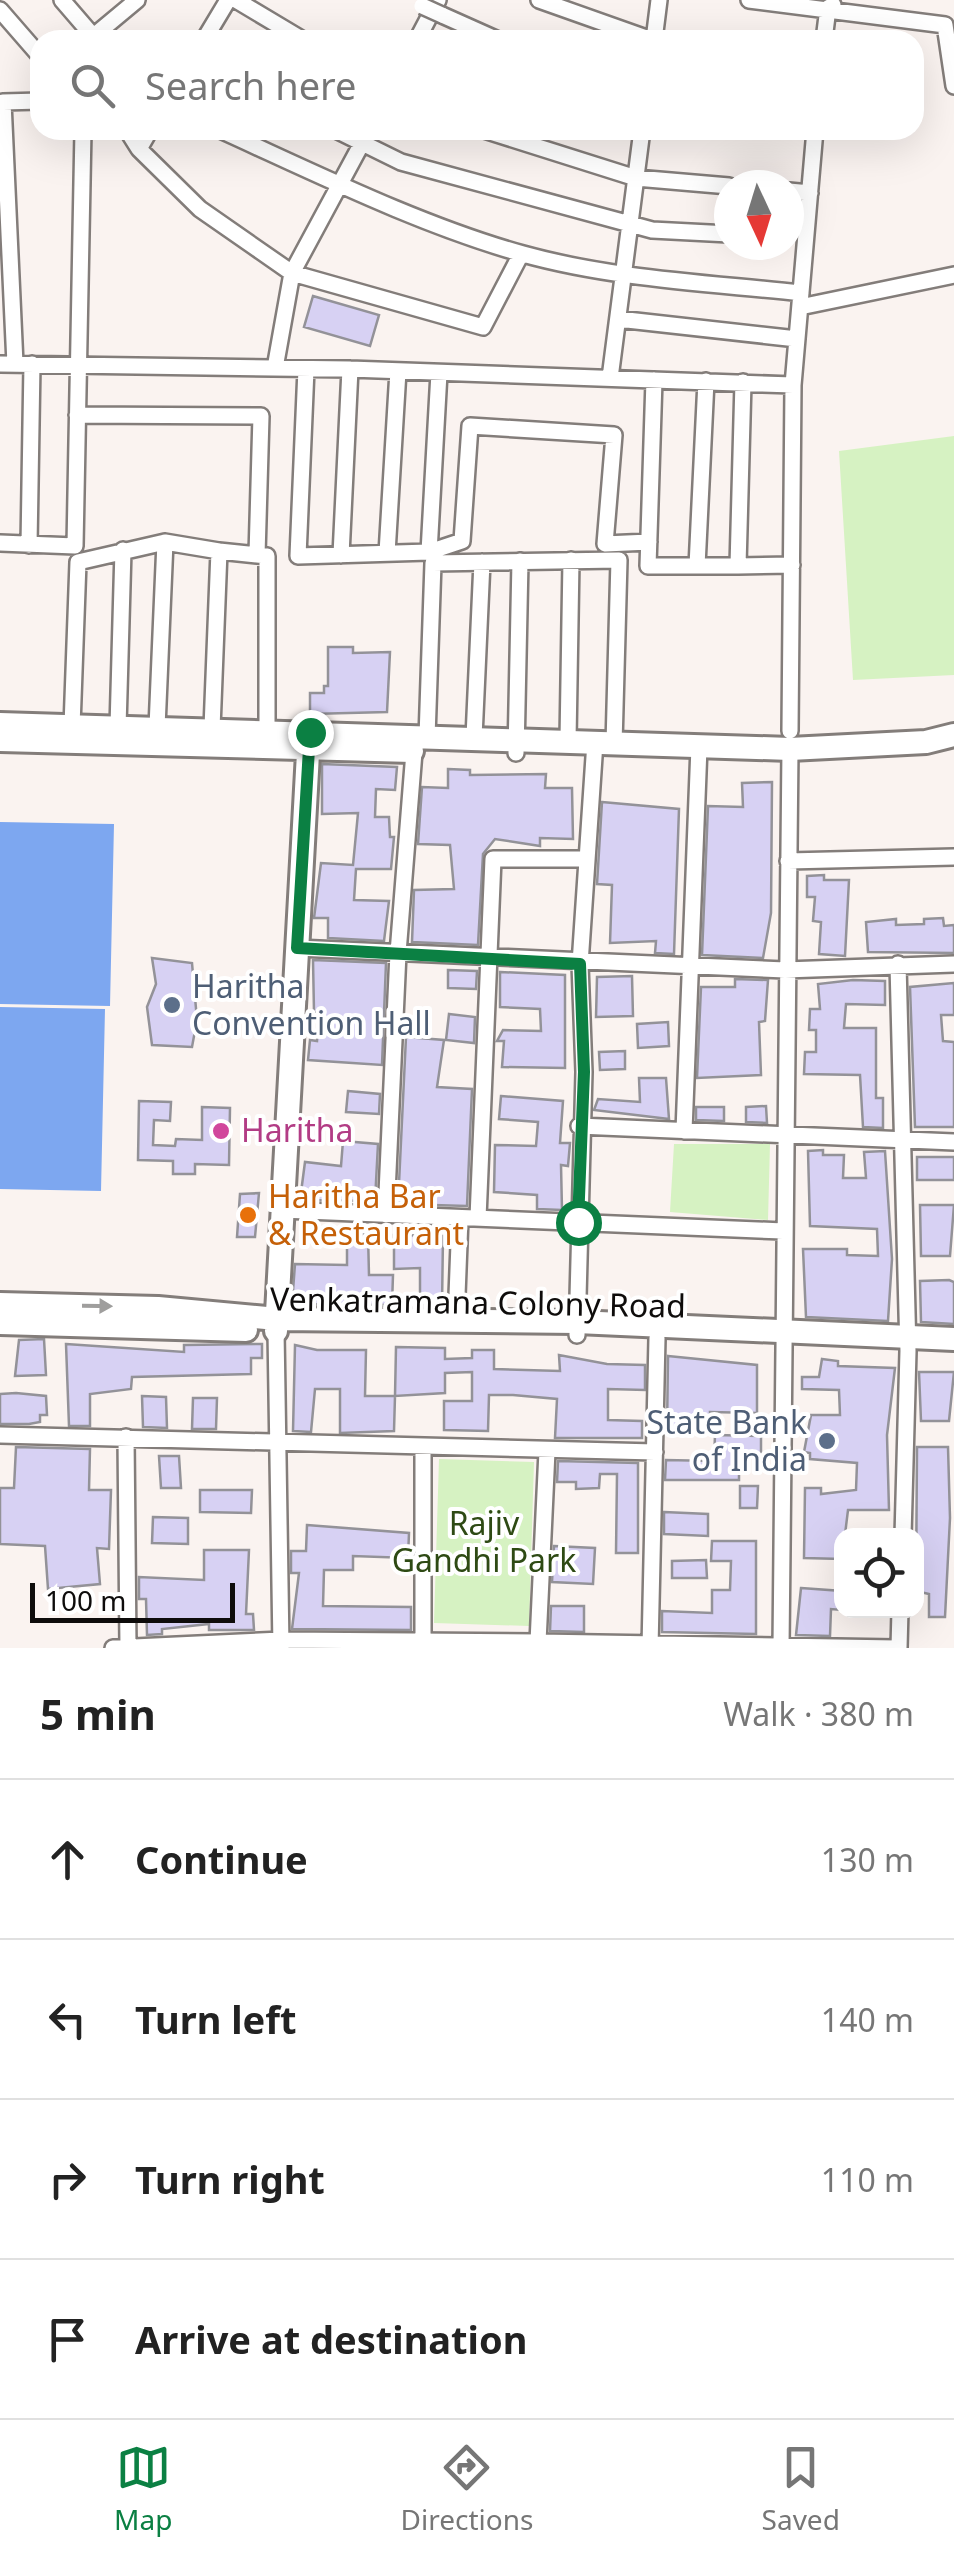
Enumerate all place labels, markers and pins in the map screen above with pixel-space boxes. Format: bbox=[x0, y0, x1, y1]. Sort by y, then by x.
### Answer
place label: Haritha Convention Hall bbox=[192, 964, 431, 1044]
marker: Haritha Convention Hall bbox=[161, 994, 183, 1016]
place label: Haritha bbox=[241, 1108, 353, 1151]
marker: Haritha bbox=[210, 1120, 232, 1142]
place label: Haritha Bar & Restaurant bbox=[268, 1174, 464, 1254]
marker: Haritha Bar & Restaurant bbox=[237, 1204, 259, 1226]
place label: State Bank of India bbox=[646, 1400, 807, 1480]
marker: State Bank of India bbox=[816, 1430, 838, 1452]

